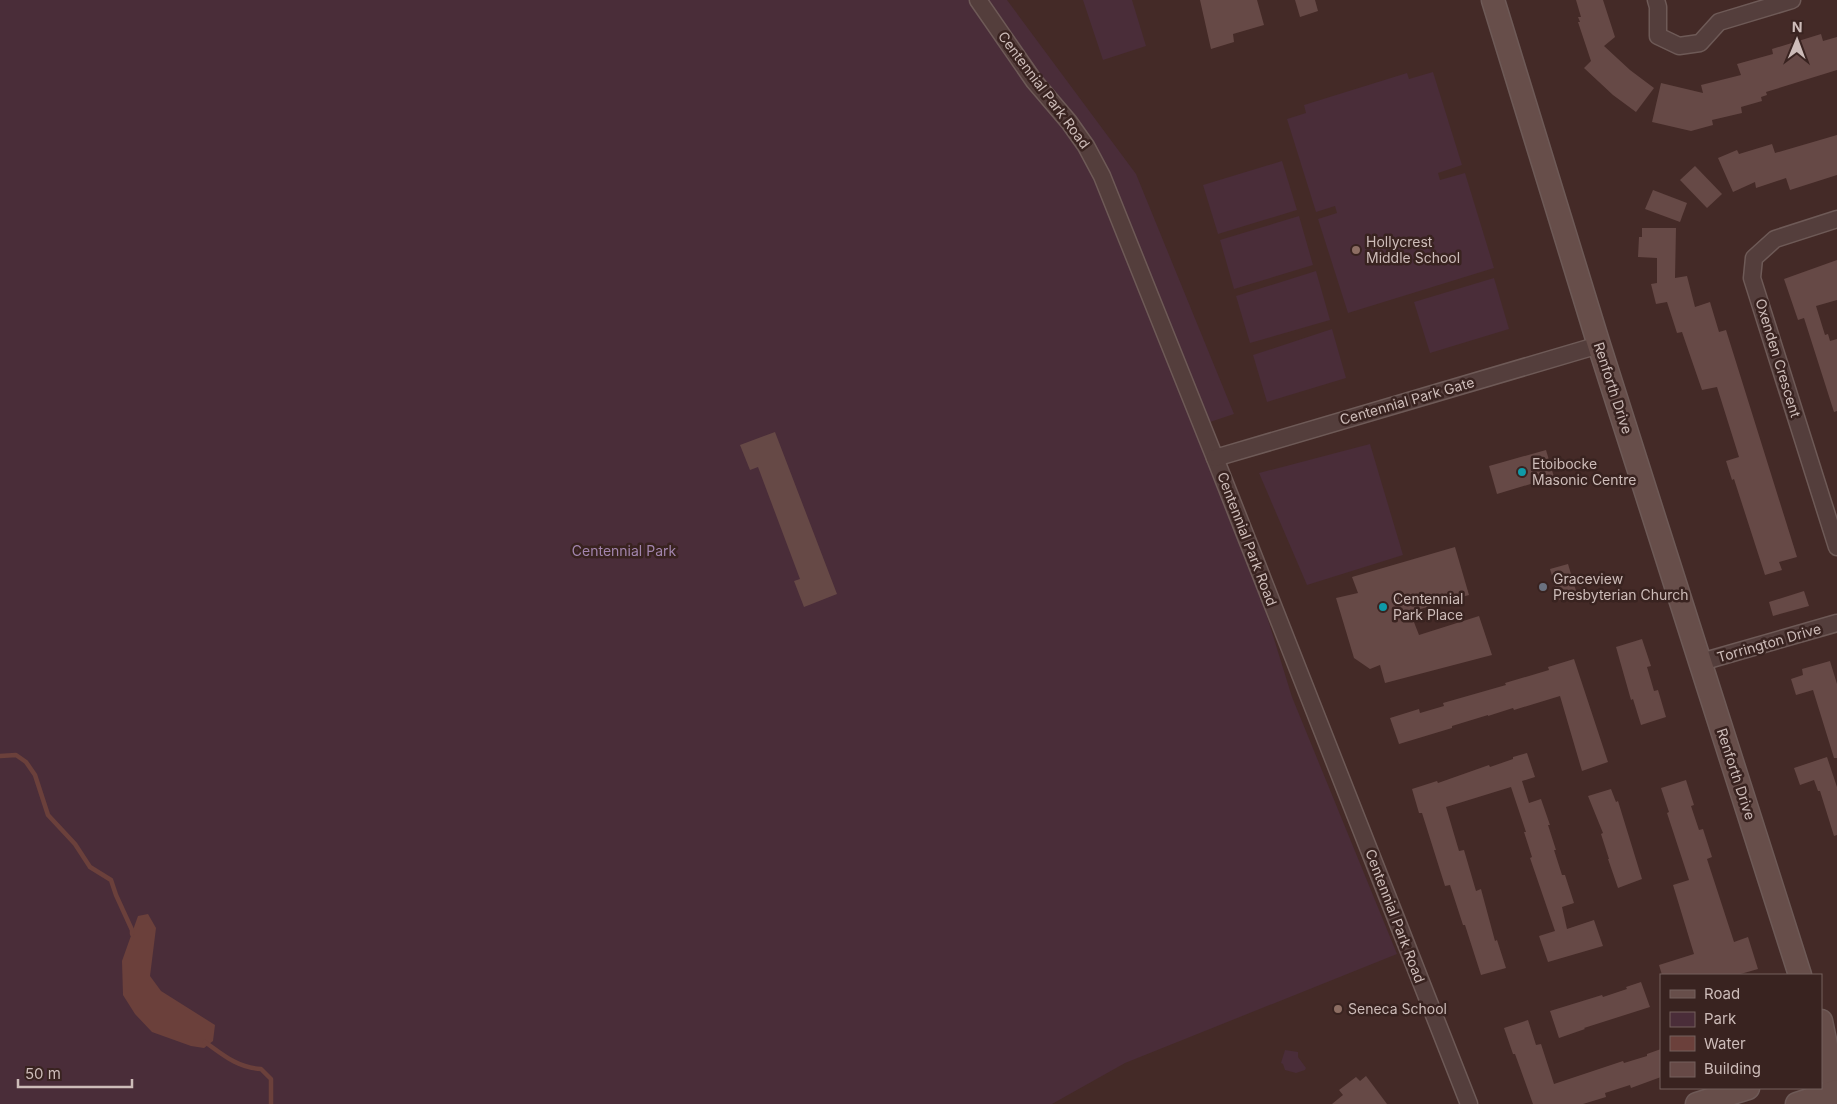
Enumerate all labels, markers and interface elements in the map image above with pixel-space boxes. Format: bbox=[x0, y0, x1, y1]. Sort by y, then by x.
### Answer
north arrow bbox=[1772, 15, 1822, 65]
text: N bbox=[1792, 18, 1803, 35]
street label: Centennial Park Road bbox=[995, 28, 1094, 152]
place label: Hollycrest Middle School bbox=[1366, 233, 1460, 266]
marker: Hollycrest Middle School bbox=[1350, 244, 1362, 256]
street label: Oxenden Crescent bbox=[1752, 296, 1805, 420]
street label: Renforth Drive bbox=[1591, 340, 1636, 436]
street label: Centennial Park Gate bbox=[1338, 373, 1476, 428]
place label: Etoibocke Masonic Centre bbox=[1532, 455, 1636, 488]
marker: Etoibocke Masonic Centre bbox=[1516, 466, 1528, 478]
street label: Centennial Park Road bbox=[1214, 469, 1281, 608]
park label: Centennial Park bbox=[572, 542, 676, 559]
place label: Graceview Presbyterian Church bbox=[1553, 570, 1689, 603]
marker: Graceview Presbyterian Church bbox=[1537, 581, 1549, 593]
place label: Centennial Park Place bbox=[1393, 590, 1463, 623]
marker: Centennial Park Place bbox=[1377, 601, 1389, 613]
street label: Torrington Drive bbox=[1715, 620, 1823, 665]
street label: Renforth Drive bbox=[1714, 726, 1759, 822]
street label: Centennial Park Road bbox=[1362, 846, 1429, 985]
legend bbox=[1660, 974, 1822, 1089]
text: Road bbox=[1704, 984, 1740, 1003]
place label: Seneca School bbox=[1348, 1000, 1447, 1017]
marker: Seneca School bbox=[1332, 1003, 1344, 1015]
text: Park bbox=[1704, 1009, 1737, 1028]
text: Water bbox=[1704, 1034, 1746, 1053]
scale bar bbox=[18, 1056, 131, 1088]
text: Building bbox=[1704, 1059, 1761, 1078]
text: 50 m bbox=[25, 1064, 61, 1083]

